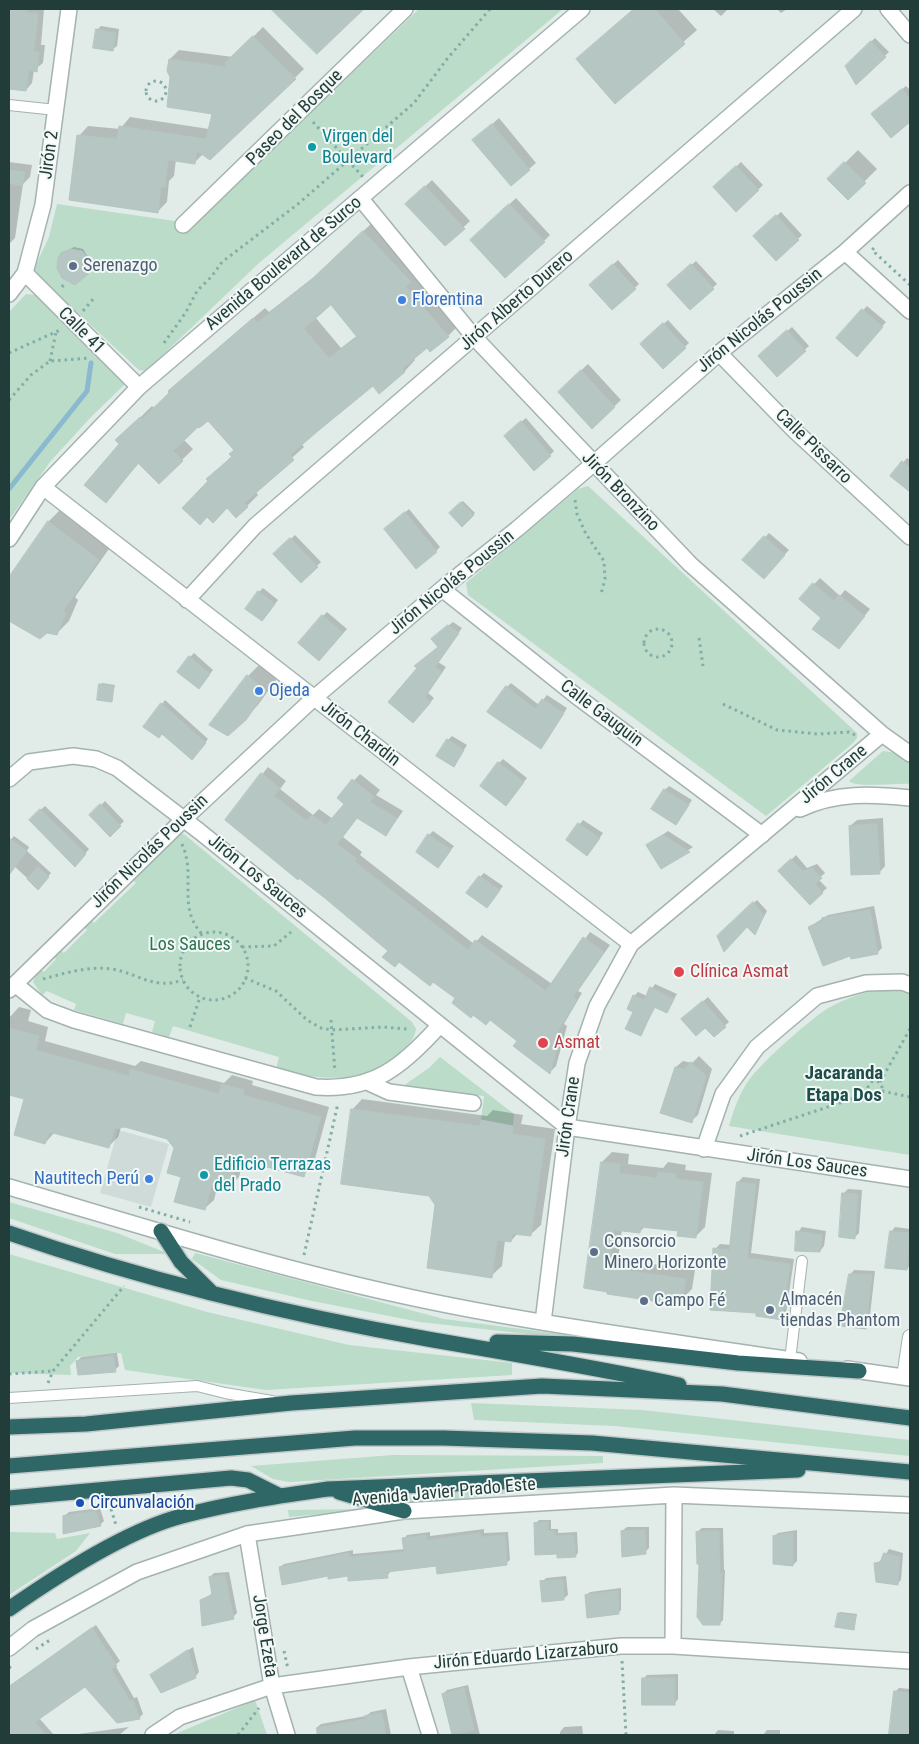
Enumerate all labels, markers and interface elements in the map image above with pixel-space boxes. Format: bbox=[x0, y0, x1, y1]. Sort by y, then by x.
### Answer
street label: Paseo del Bosque bbox=[242, 65, 348, 171]
place label: Virgen del Boulevard bbox=[322, 126, 393, 168]
street label: Jirón 2 bbox=[36, 129, 64, 181]
marker: Virgen del Boulevard bbox=[306, 141, 318, 153]
street label: Avenida Boulevard de Surco bbox=[201, 192, 367, 336]
street label: Jirón Alberto Durero bbox=[456, 246, 578, 356]
place label: Serenazgo bbox=[83, 255, 158, 277]
marker: Serenazgo bbox=[67, 260, 79, 272]
street label: Jirón Nicolás Poussin bbox=[693, 264, 827, 378]
place label: Florentina bbox=[412, 289, 483, 311]
marker: Florentina bbox=[396, 294, 408, 306]
street label: Calle 41 bbox=[53, 303, 109, 359]
street label: Calle Pissarro bbox=[770, 405, 856, 489]
street label: Jirón Bronzino bbox=[577, 448, 663, 536]
street label: Jirón Nicolás Poussin bbox=[385, 526, 519, 640]
street label: Calle Gauguin bbox=[555, 676, 647, 752]
place label: Ojeda bbox=[269, 680, 310, 702]
marker: Ojeda bbox=[253, 685, 265, 697]
street label: Jirón Chardin bbox=[316, 696, 404, 772]
street label: Jirón Crane bbox=[796, 741, 872, 809]
street label: Jirón Nicolás Poussin bbox=[87, 791, 213, 913]
street label: Jirón Los Sauces bbox=[203, 830, 311, 924]
park label: Los Sauces bbox=[149, 934, 231, 956]
place label: Clínica Asmat bbox=[690, 961, 789, 983]
marker: Clínica Asmat bbox=[672, 965, 686, 979]
place label: Asmat bbox=[554, 1032, 600, 1054]
marker: Asmat bbox=[536, 1036, 550, 1050]
district label: Jacaranda Etapa Dos bbox=[805, 1063, 883, 1107]
street label: Jirón Crane bbox=[553, 1075, 585, 1159]
street label: Jirón Los Sauces bbox=[745, 1145, 869, 1183]
place label: Edificio Terrazas del Prado bbox=[214, 1154, 331, 1196]
place label: Nautitech Perú bbox=[34, 1168, 139, 1190]
marker: Edificio Terrazas del Prado bbox=[198, 1169, 210, 1181]
marker: Nautitech Perú bbox=[143, 1173, 155, 1185]
place label: Consorcio Minero Horizonte bbox=[604, 1231, 726, 1274]
marker: Consorcio Minero Horizonte bbox=[588, 1246, 600, 1258]
place label: Almacén tiendas Phantom bbox=[780, 1289, 900, 1332]
place label: Campo Fé bbox=[654, 1290, 725, 1312]
marker: Campo Fé bbox=[638, 1295, 650, 1307]
marker: Almacén tiendas Phantom bbox=[764, 1304, 776, 1316]
street label: Avenida Javier Prado Este bbox=[351, 1474, 537, 1512]
place label: Circunvalación bbox=[90, 1492, 195, 1514]
marker: Circunvalación bbox=[74, 1497, 86, 1509]
street label: Jorge Ezeta bbox=[247, 1593, 281, 1679]
street label: Jirón Eduardo Lizarzaburo bbox=[433, 1637, 619, 1675]

